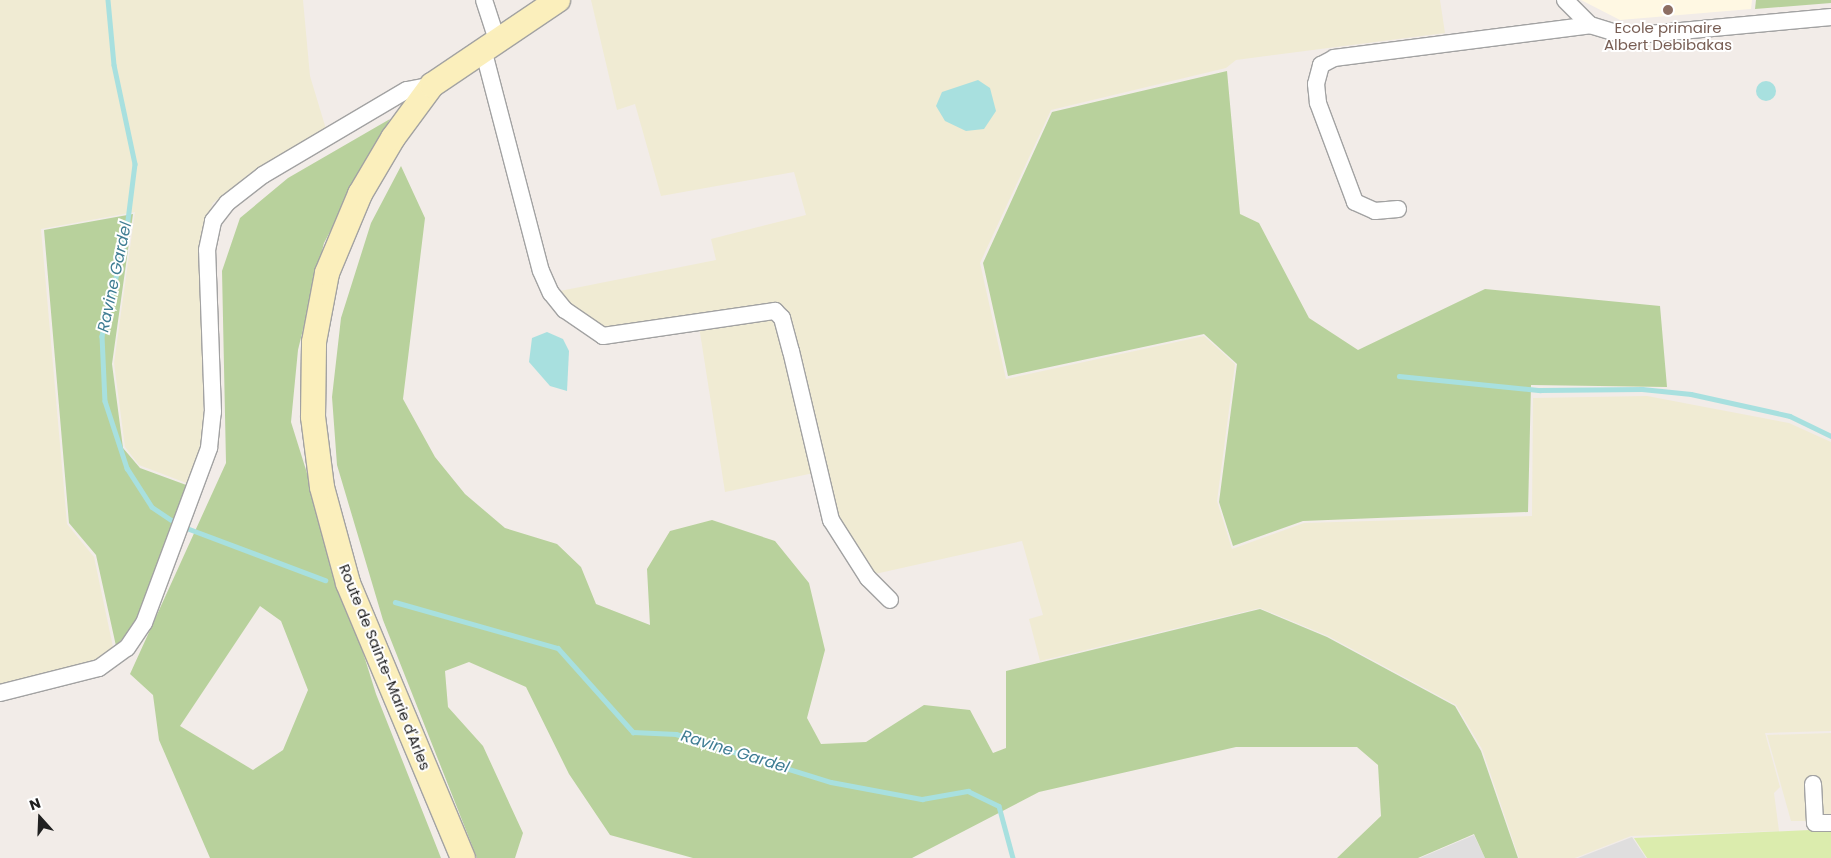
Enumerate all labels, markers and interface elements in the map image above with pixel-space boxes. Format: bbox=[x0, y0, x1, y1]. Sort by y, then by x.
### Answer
marker: Ecole primaire Albert Debibakas bbox=[1662, 4, 1674, 16]
place label: Ecole primaire Albert Debibakas bbox=[1604, 18, 1732, 53]
water label: Ravine Gardel bbox=[94, 220, 136, 334]
street label: Route de Sainte-Marie d'Arles bbox=[335, 561, 435, 773]
water label: Ravine Gardel bbox=[679, 726, 791, 778]
north arrow bbox=[15, 793, 65, 843]
text: N bbox=[27, 793, 43, 815]

